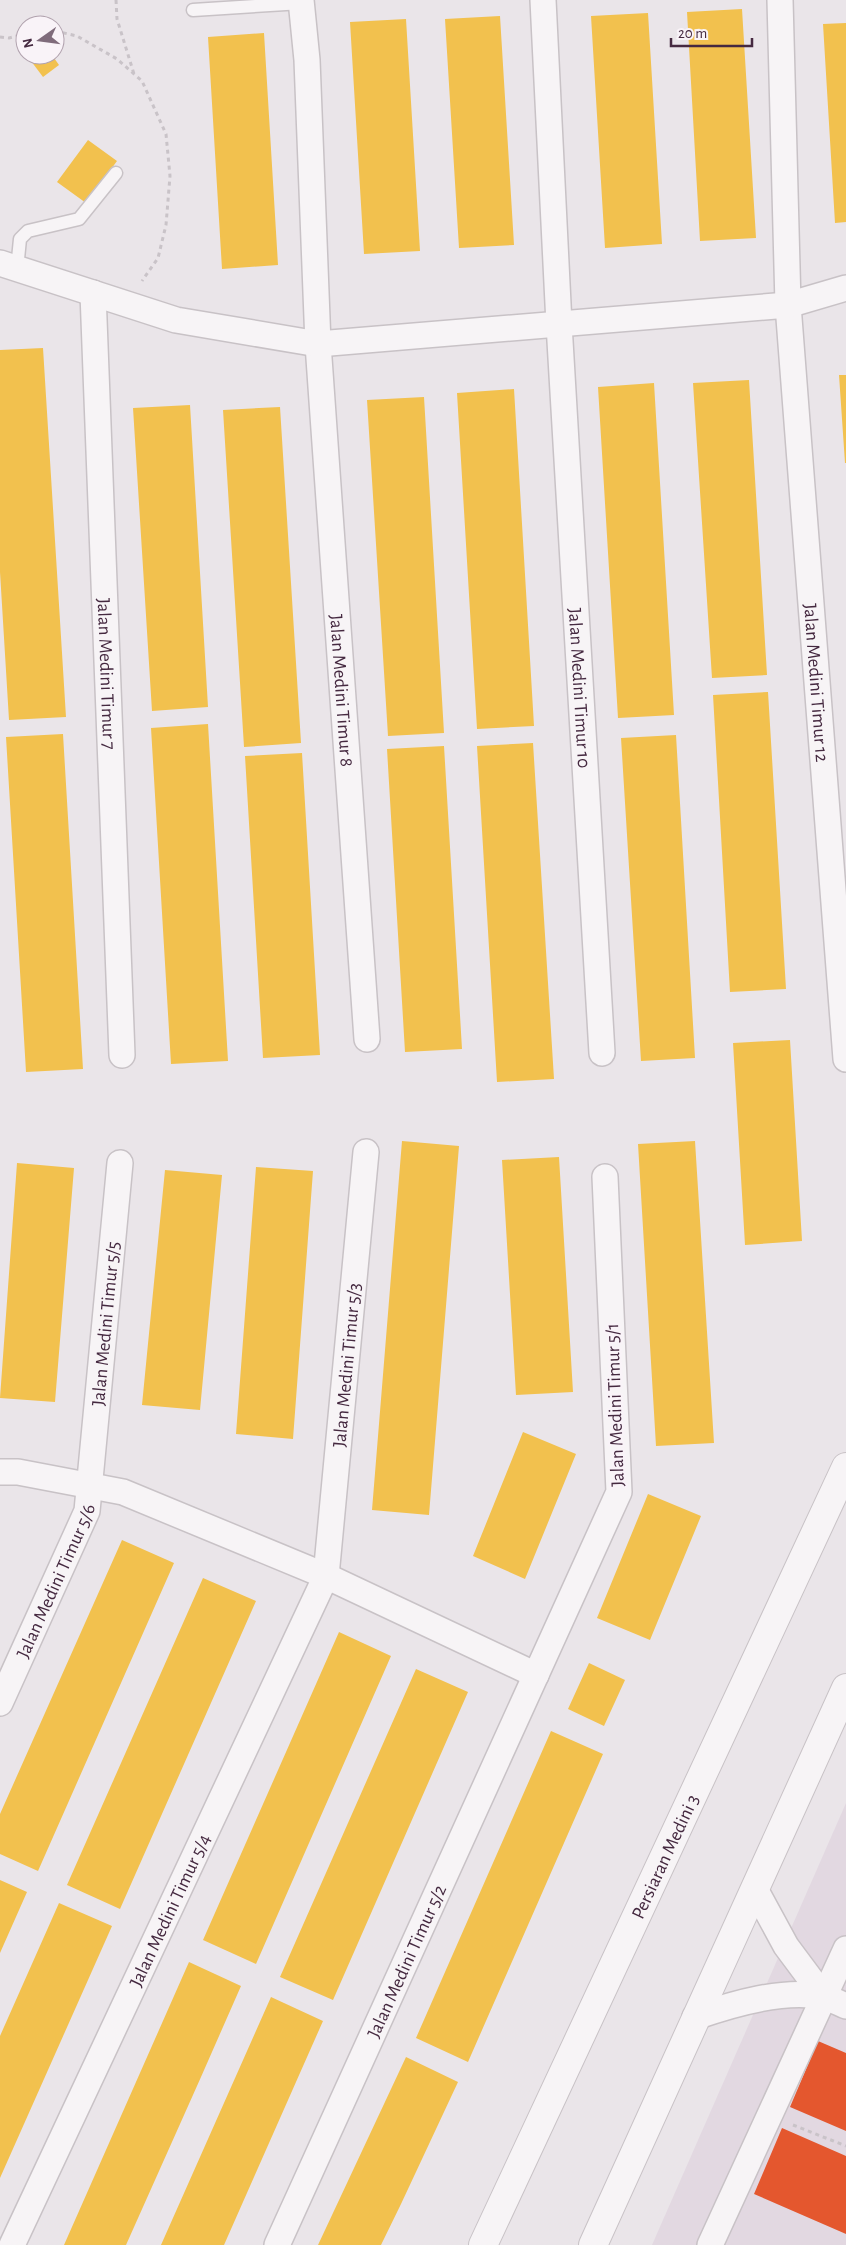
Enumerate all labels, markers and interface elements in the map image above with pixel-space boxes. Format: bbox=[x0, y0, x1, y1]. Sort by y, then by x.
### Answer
north arrow bbox=[15, 15, 65, 65]
scale bar bbox=[671, 15, 752, 47]
text: 20 m bbox=[678, 26, 707, 41]
text: N bbox=[20, 36, 36, 49]
street label: Jalan Medini Timur 7 bbox=[94, 598, 118, 750]
street label: Jalan Medini Timur 12 bbox=[800, 603, 831, 763]
street label: Jalan Medini Timur 10 bbox=[565, 607, 593, 769]
street label: Jalan Medini Timur 8 bbox=[326, 614, 356, 768]
street label: Jalan Medini Timur 5/5 bbox=[89, 1241, 124, 1407]
street label: Jalan Medini Timur 5/3 bbox=[330, 1282, 365, 1448]
street label: Jalan Medini Timur 5/1 bbox=[603, 1323, 628, 1487]
street label: Jalan Medini Timur 5/6 bbox=[14, 1504, 99, 1661]
street label: Persiaran Medini 3 bbox=[629, 1792, 703, 1922]
street label: Jalan Medini Timur 5/4 bbox=[127, 1831, 215, 1990]
street label: Jalan Medini Timur 5/2 bbox=[364, 1882, 450, 2041]

